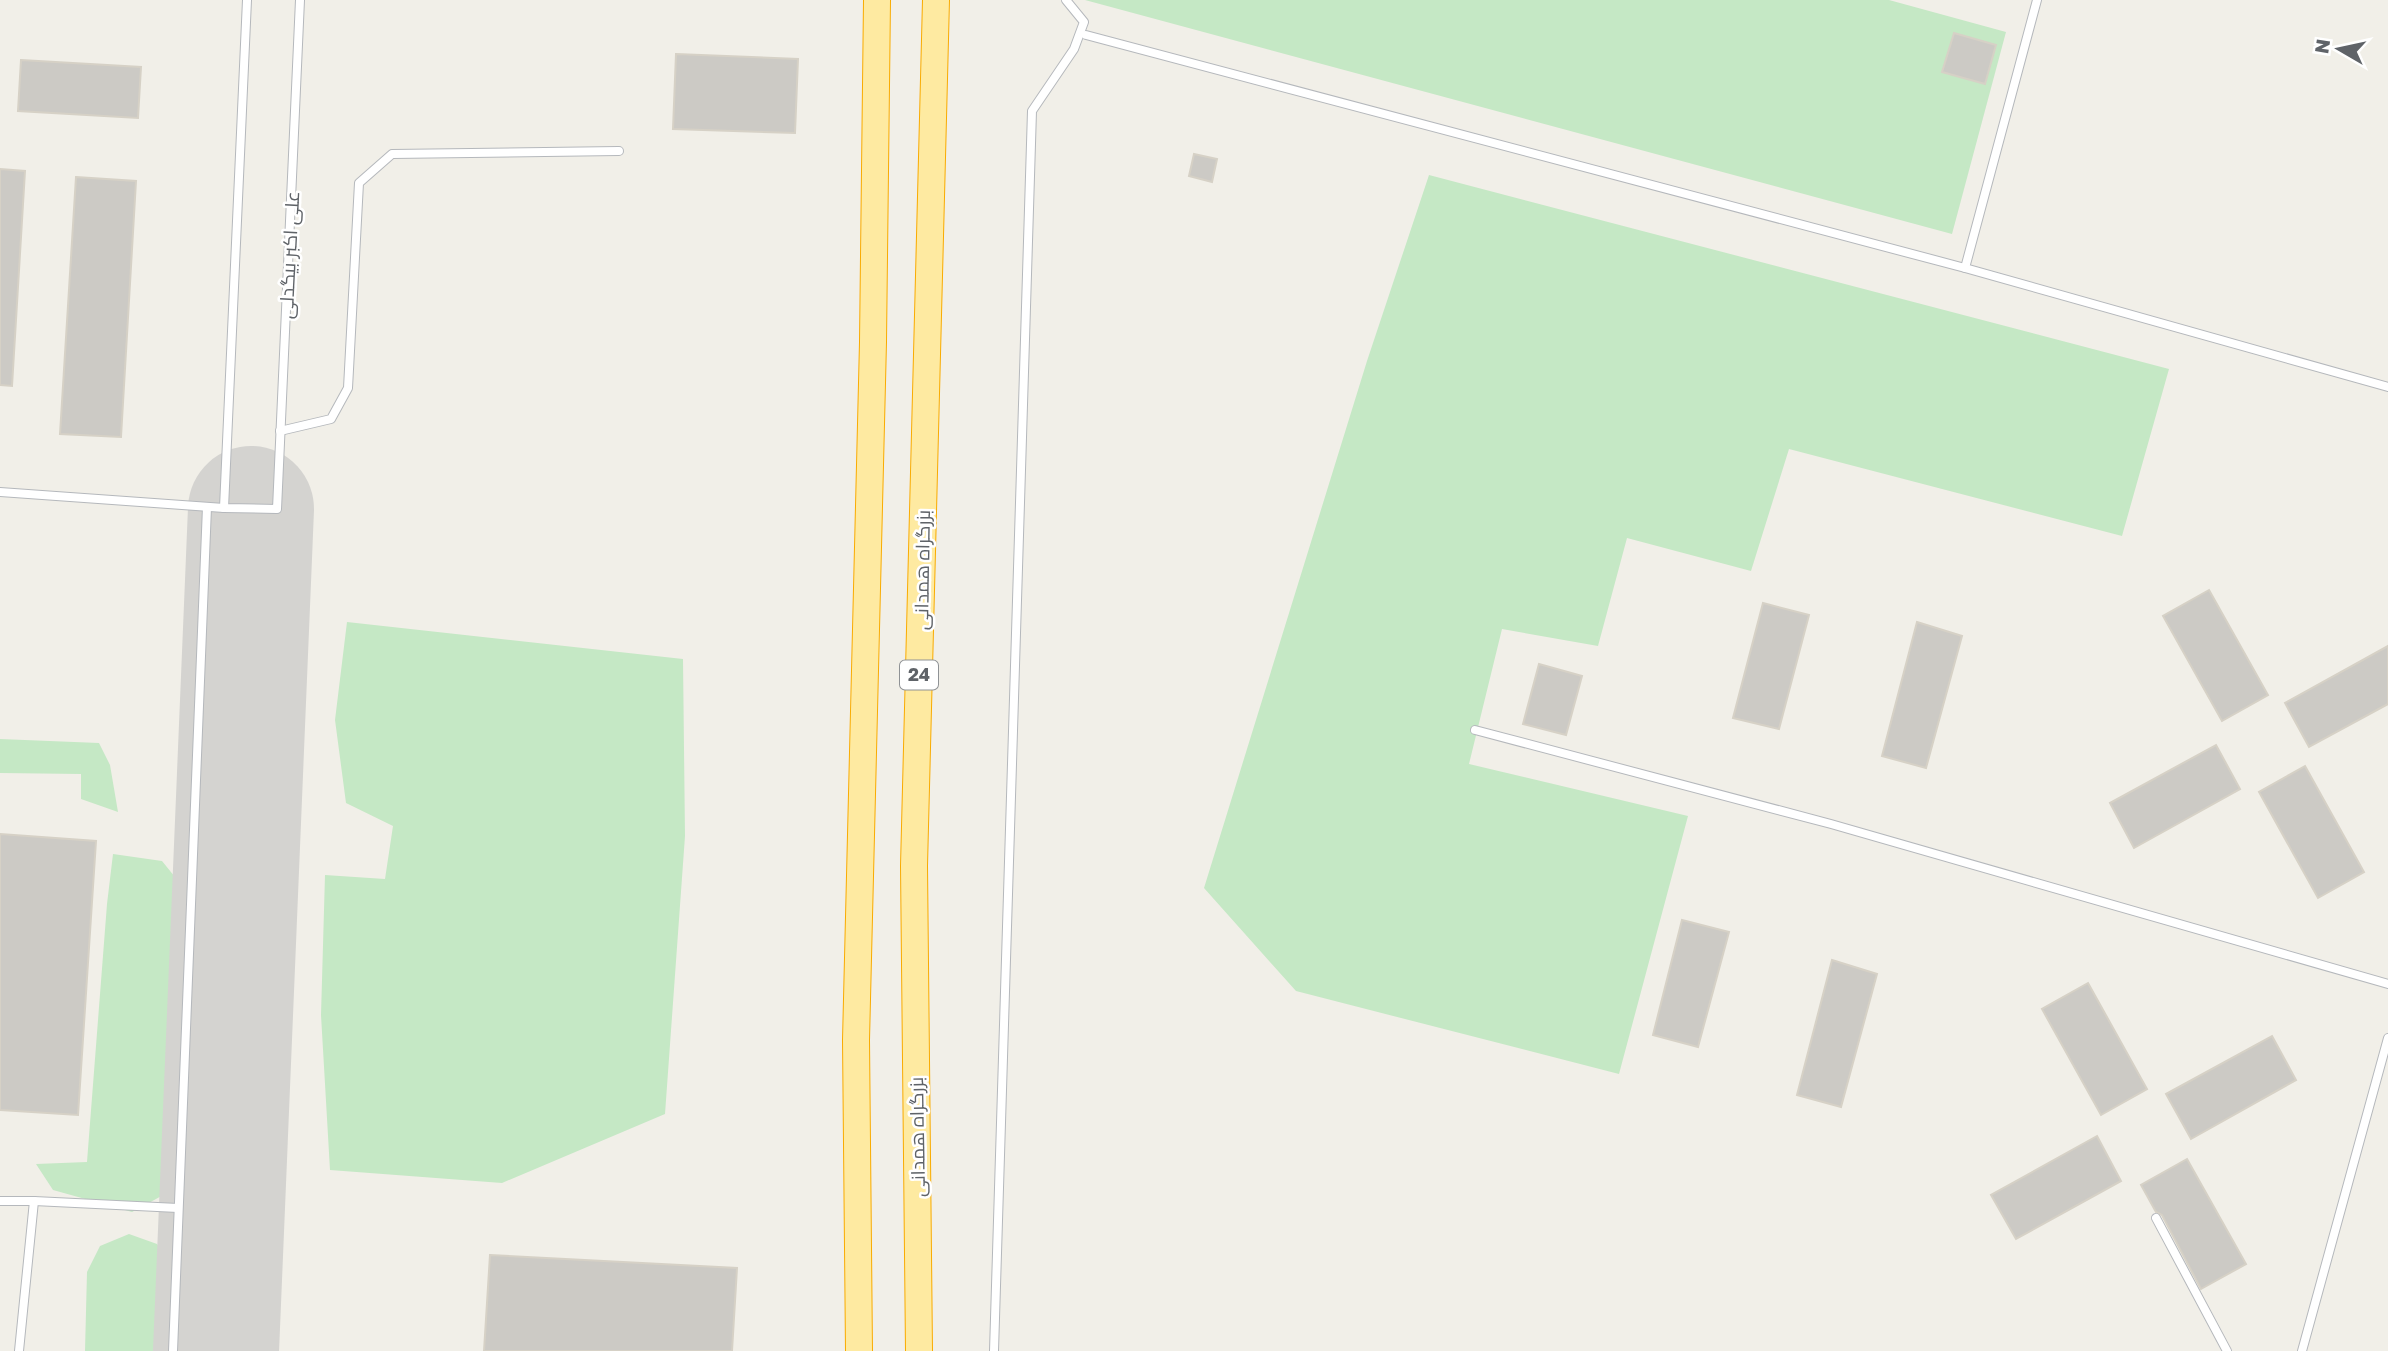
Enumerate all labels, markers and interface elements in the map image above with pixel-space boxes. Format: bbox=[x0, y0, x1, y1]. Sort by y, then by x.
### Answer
north arrow bbox=[2304, 14, 2374, 84]
text: N bbox=[2309, 37, 2334, 55]
street label: علی اکبر بیگدلی bbox=[274, 190, 304, 320]
street label: بزرگراه همدانی bbox=[909, 510, 935, 630]
road number: 24 bbox=[900, 660, 938, 690]
street label: بزرگراه همدانی bbox=[904, 1077, 930, 1197]

